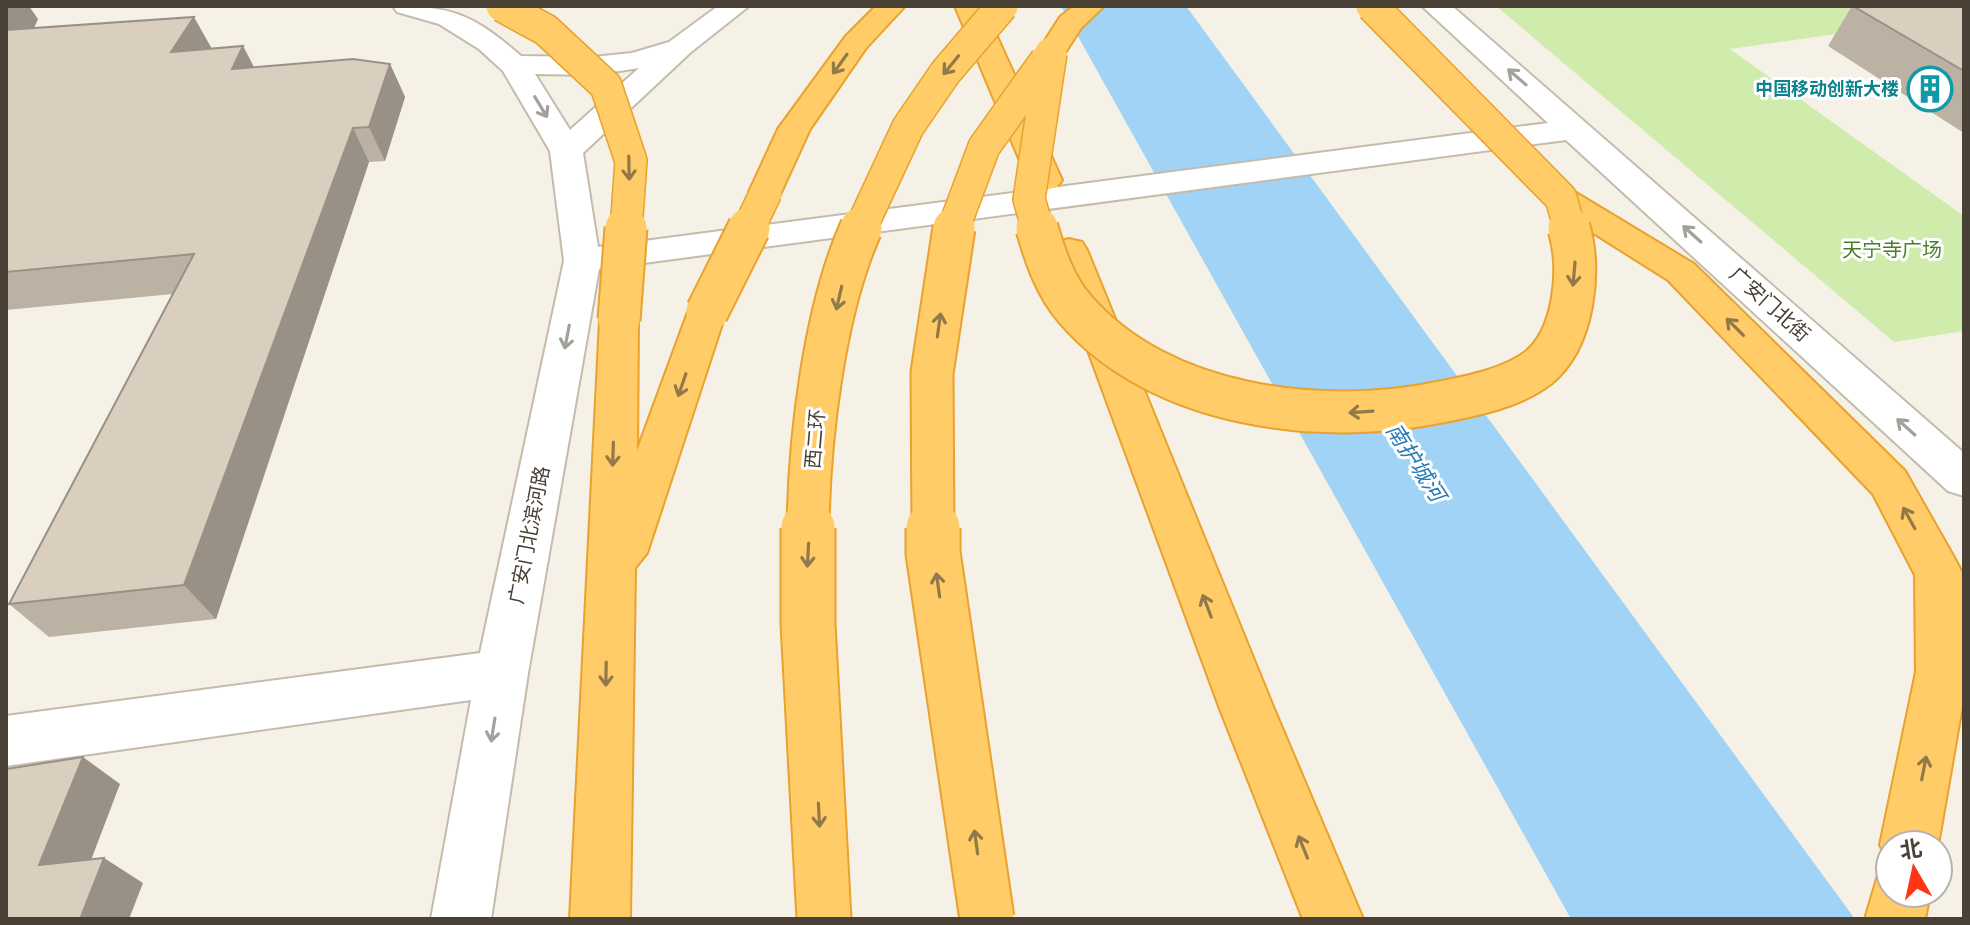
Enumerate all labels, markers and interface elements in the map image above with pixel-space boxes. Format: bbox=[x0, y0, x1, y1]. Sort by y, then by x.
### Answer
one-way arrow bbox=[832, 53, 848, 75]
one-way arrow bbox=[942, 55, 960, 75]
building icon: 中国移动创新大楼 bbox=[1906, 65, 1954, 113]
one-way arrow bbox=[1508, 68, 1528, 86]
place label: 中国移动创新大楼 bbox=[1755, 78, 1899, 99]
one-way arrow bbox=[533, 95, 549, 118]
one-way arrow bbox=[621, 154, 637, 181]
one-way arrow bbox=[1683, 225, 1703, 243]
park label: 天宁寺广场 bbox=[1842, 238, 1942, 261]
one-way arrow bbox=[1566, 260, 1581, 287]
street label: 广安门北街 bbox=[1725, 262, 1815, 346]
one-way arrow bbox=[830, 284, 845, 310]
one-way arrow bbox=[932, 313, 947, 339]
one-way arrow bbox=[1725, 317, 1745, 336]
one-way arrow bbox=[558, 324, 573, 350]
one-way arrow bbox=[673, 373, 688, 398]
one-way arrow bbox=[1348, 405, 1375, 420]
street label: 西二环 bbox=[800, 408, 829, 470]
water label: 南护城河 bbox=[1381, 418, 1453, 509]
one-way arrow bbox=[1896, 418, 1917, 437]
one-way arrow bbox=[606, 440, 621, 467]
street label: 广安门北滨河路 bbox=[504, 464, 553, 606]
one-way arrow bbox=[1900, 507, 1916, 530]
one-way arrow bbox=[800, 541, 815, 568]
one-way arrow bbox=[930, 572, 945, 598]
one-way arrow bbox=[1199, 594, 1213, 618]
one-way arrow bbox=[598, 660, 614, 687]
one-way arrow bbox=[484, 717, 499, 743]
one-way arrow bbox=[1917, 756, 1932, 782]
one-way arrow bbox=[812, 801, 827, 828]
north arrow bbox=[1874, 829, 1954, 909]
one-way arrow bbox=[968, 830, 983, 855]
one-way arrow bbox=[1295, 835, 1310, 860]
text: 北 bbox=[1898, 835, 1924, 864]

